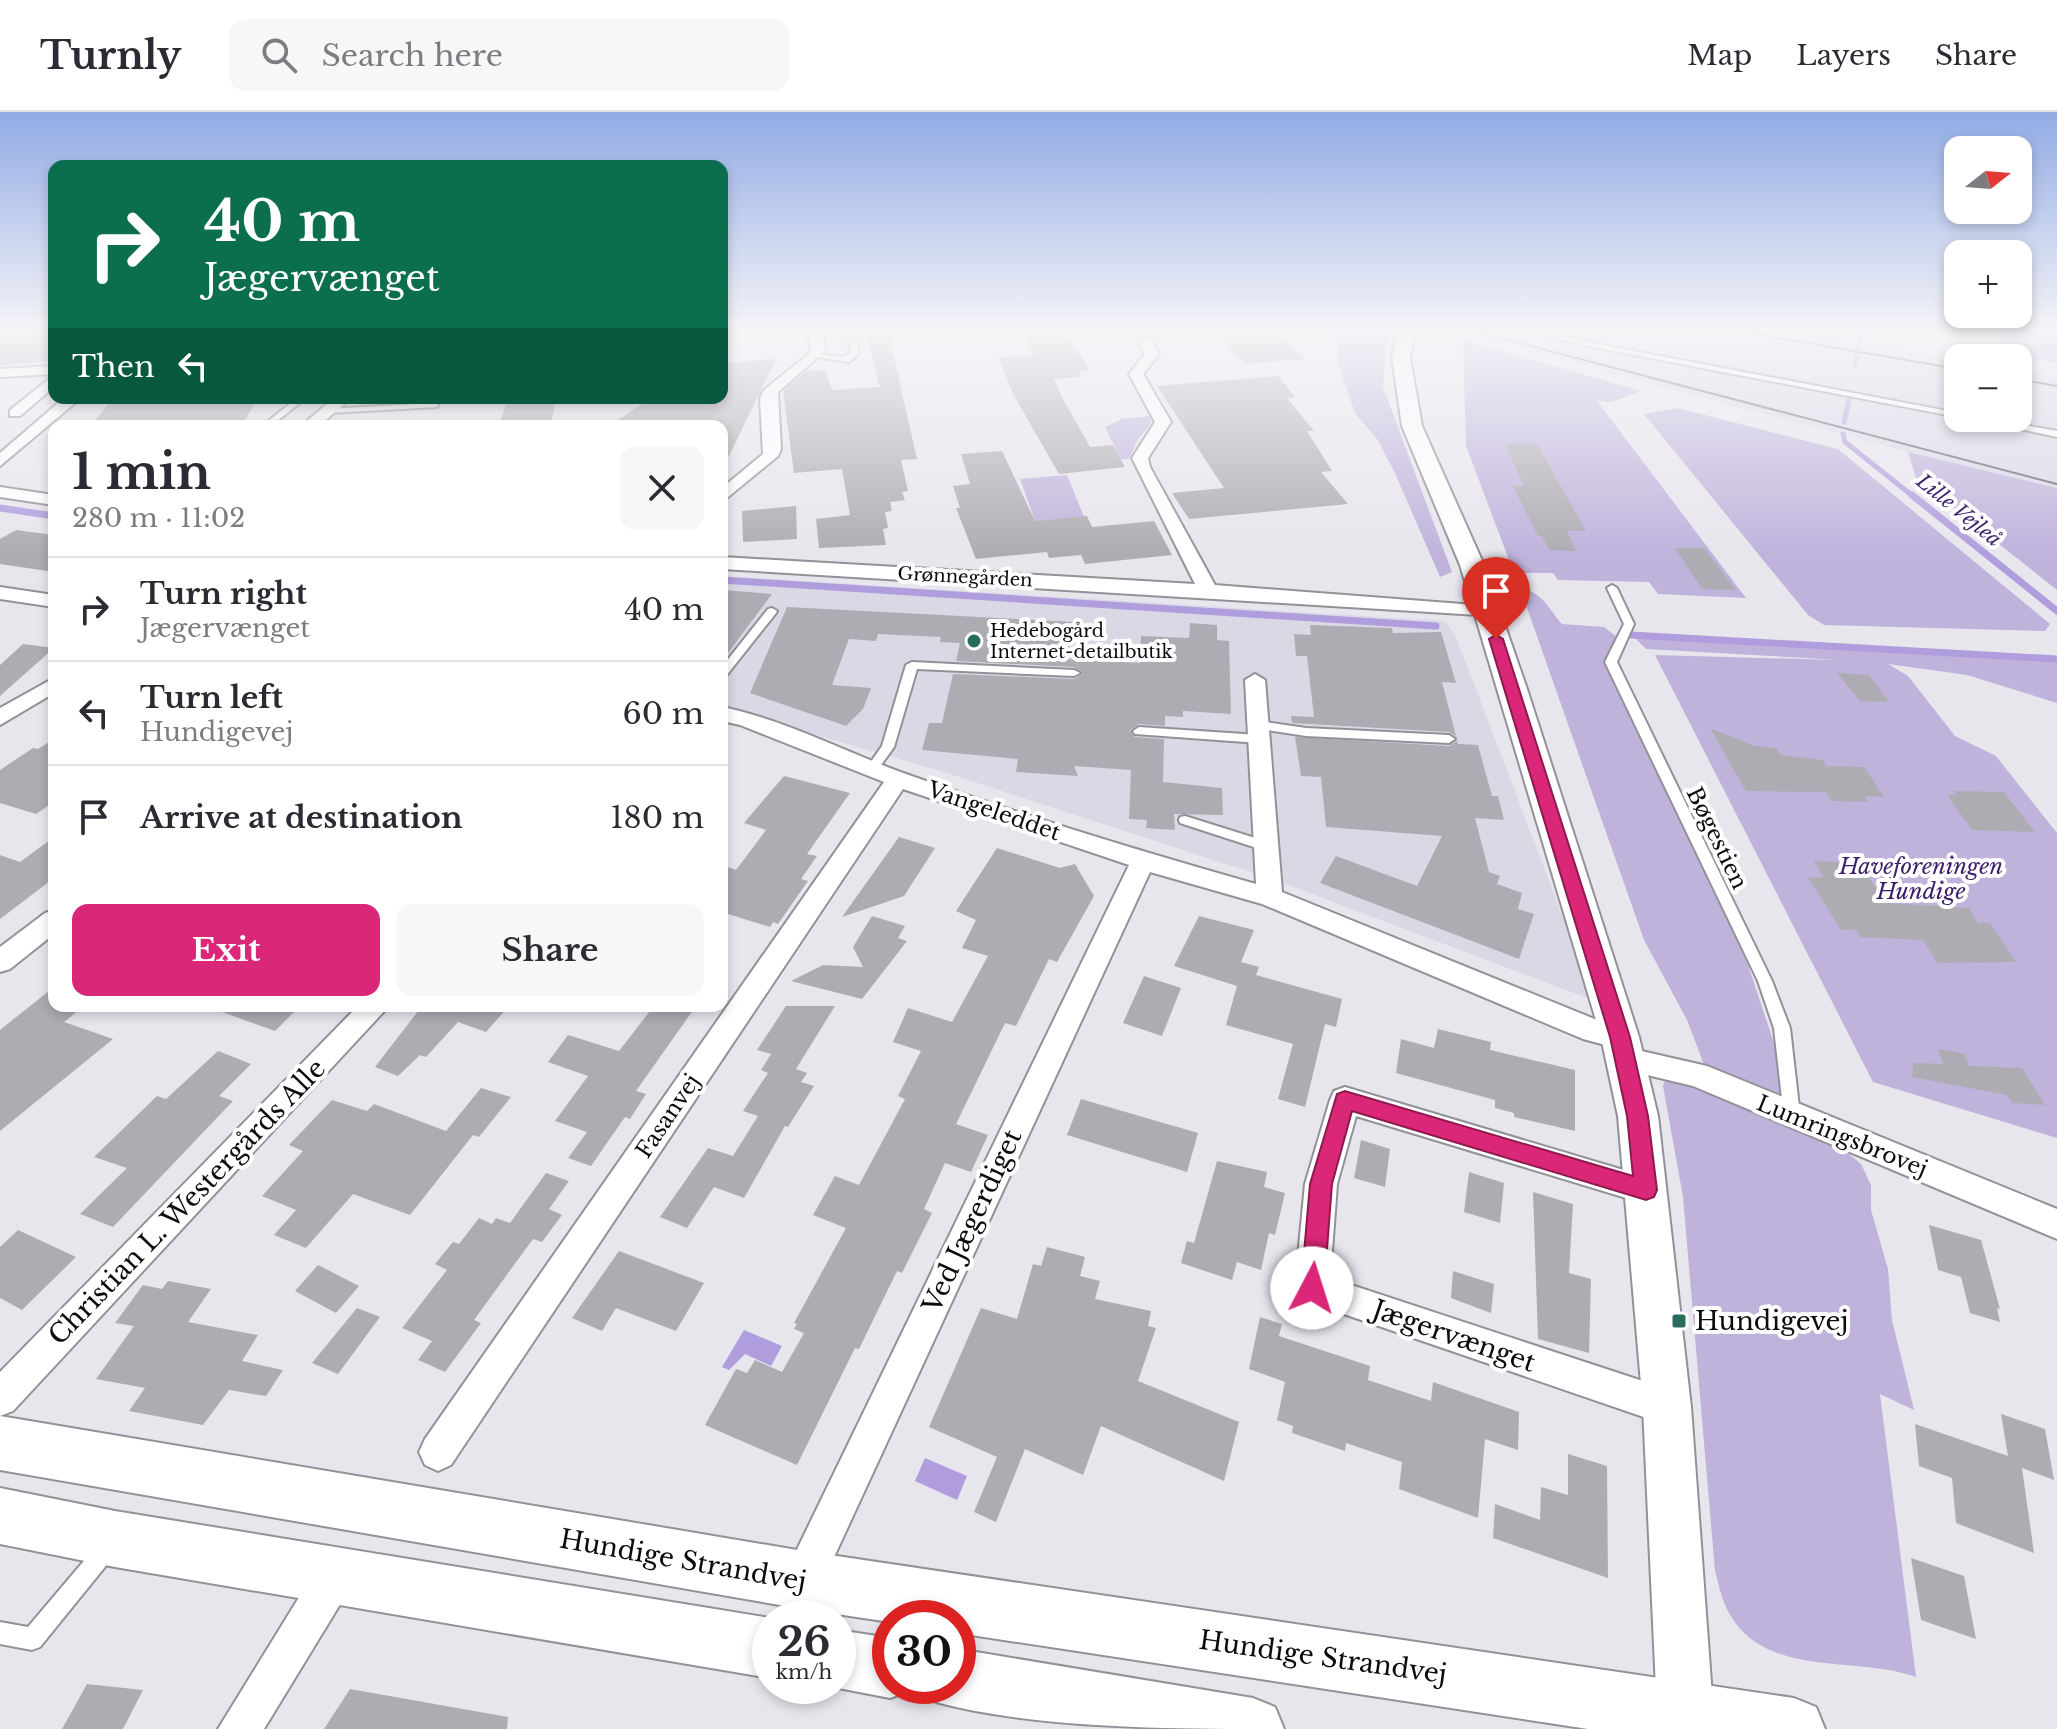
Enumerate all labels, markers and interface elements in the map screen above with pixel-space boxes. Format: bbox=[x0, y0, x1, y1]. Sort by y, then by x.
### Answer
search box bbox=[229, 19, 789, 91]
text: Turnly bbox=[40, 32, 181, 79]
icon: search bbox=[257, 33, 301, 77]
text: Search here bbox=[321, 37, 503, 74]
text: Map bbox=[1687, 38, 1752, 73]
text: Layers bbox=[1796, 38, 1891, 73]
text: Share bbox=[1935, 38, 2017, 73]
north arrow bbox=[1944, 136, 2032, 224]
map controls bbox=[1944, 136, 2032, 432]
text: 40 m bbox=[204, 187, 360, 256]
icon: right bbox=[72, 192, 176, 296]
button: + bbox=[1944, 240, 2032, 328]
text: Jægervænget bbox=[204, 256, 440, 301]
icon: left bbox=[171, 344, 215, 388]
button: − bbox=[1944, 344, 2032, 432]
text: Then bbox=[72, 348, 155, 385]
text: 1 min bbox=[72, 442, 211, 502]
button: close bbox=[620, 446, 704, 530]
water label: Lille Vejleå bbox=[1911, 468, 2006, 551]
text: 280 m · 11:02 bbox=[72, 502, 245, 534]
pin bbox=[1462, 557, 1530, 639]
street label: Grønnegården bbox=[897, 562, 1033, 592]
icon: arrive bbox=[1474, 569, 1518, 613]
text: Turn right bbox=[140, 575, 307, 612]
icon: right bbox=[72, 587, 116, 631]
text: 40 m bbox=[624, 591, 704, 628]
text: Jægervænget bbox=[140, 612, 310, 644]
place label: Hedebogård Internet-detailbutik bbox=[990, 620, 1173, 663]
marker: Hedebogård Internet-detailbutik bbox=[965, 632, 983, 650]
text: Turn left bbox=[140, 679, 283, 716]
icon: left bbox=[72, 691, 116, 735]
text: 60 m bbox=[622, 695, 704, 732]
text: Hundigevej bbox=[140, 716, 293, 748]
street label: Vangeleddet bbox=[923, 775, 1065, 847]
street label: Bøgestien bbox=[1681, 782, 1753, 894]
icon: arrive bbox=[72, 795, 116, 839]
text: Arrive at destination bbox=[140, 799, 463, 836]
text: 180 m bbox=[610, 799, 704, 836]
park label: Haveforeningen Hundige bbox=[1838, 853, 2003, 905]
button: Exit bbox=[72, 904, 380, 996]
button: Share bbox=[396, 904, 704, 996]
street label: Christian L. Westergårds Alle bbox=[42, 1053, 332, 1351]
street label: Fasanvej bbox=[630, 1069, 706, 1163]
street label: Lumringsbrovej bbox=[1753, 1089, 1931, 1183]
street label: Ved Jægerdiget bbox=[915, 1124, 1029, 1319]
position arrow bbox=[1270, 1246, 1354, 1330]
street label: Jægervænget bbox=[1366, 1292, 1540, 1379]
place label: Hundigevej bbox=[1695, 1305, 1848, 1337]
marker: Hundigevej bbox=[1670, 1312, 1688, 1330]
street label: Hundige Strandvej bbox=[557, 1523, 809, 1597]
speed limit sign: 30 bbox=[872, 1600, 976, 1704]
text: 26 bbox=[778, 1617, 831, 1667]
street label: Hundige Strandvej bbox=[1197, 1624, 1449, 1690]
text: km/h bbox=[776, 1660, 832, 1684]

